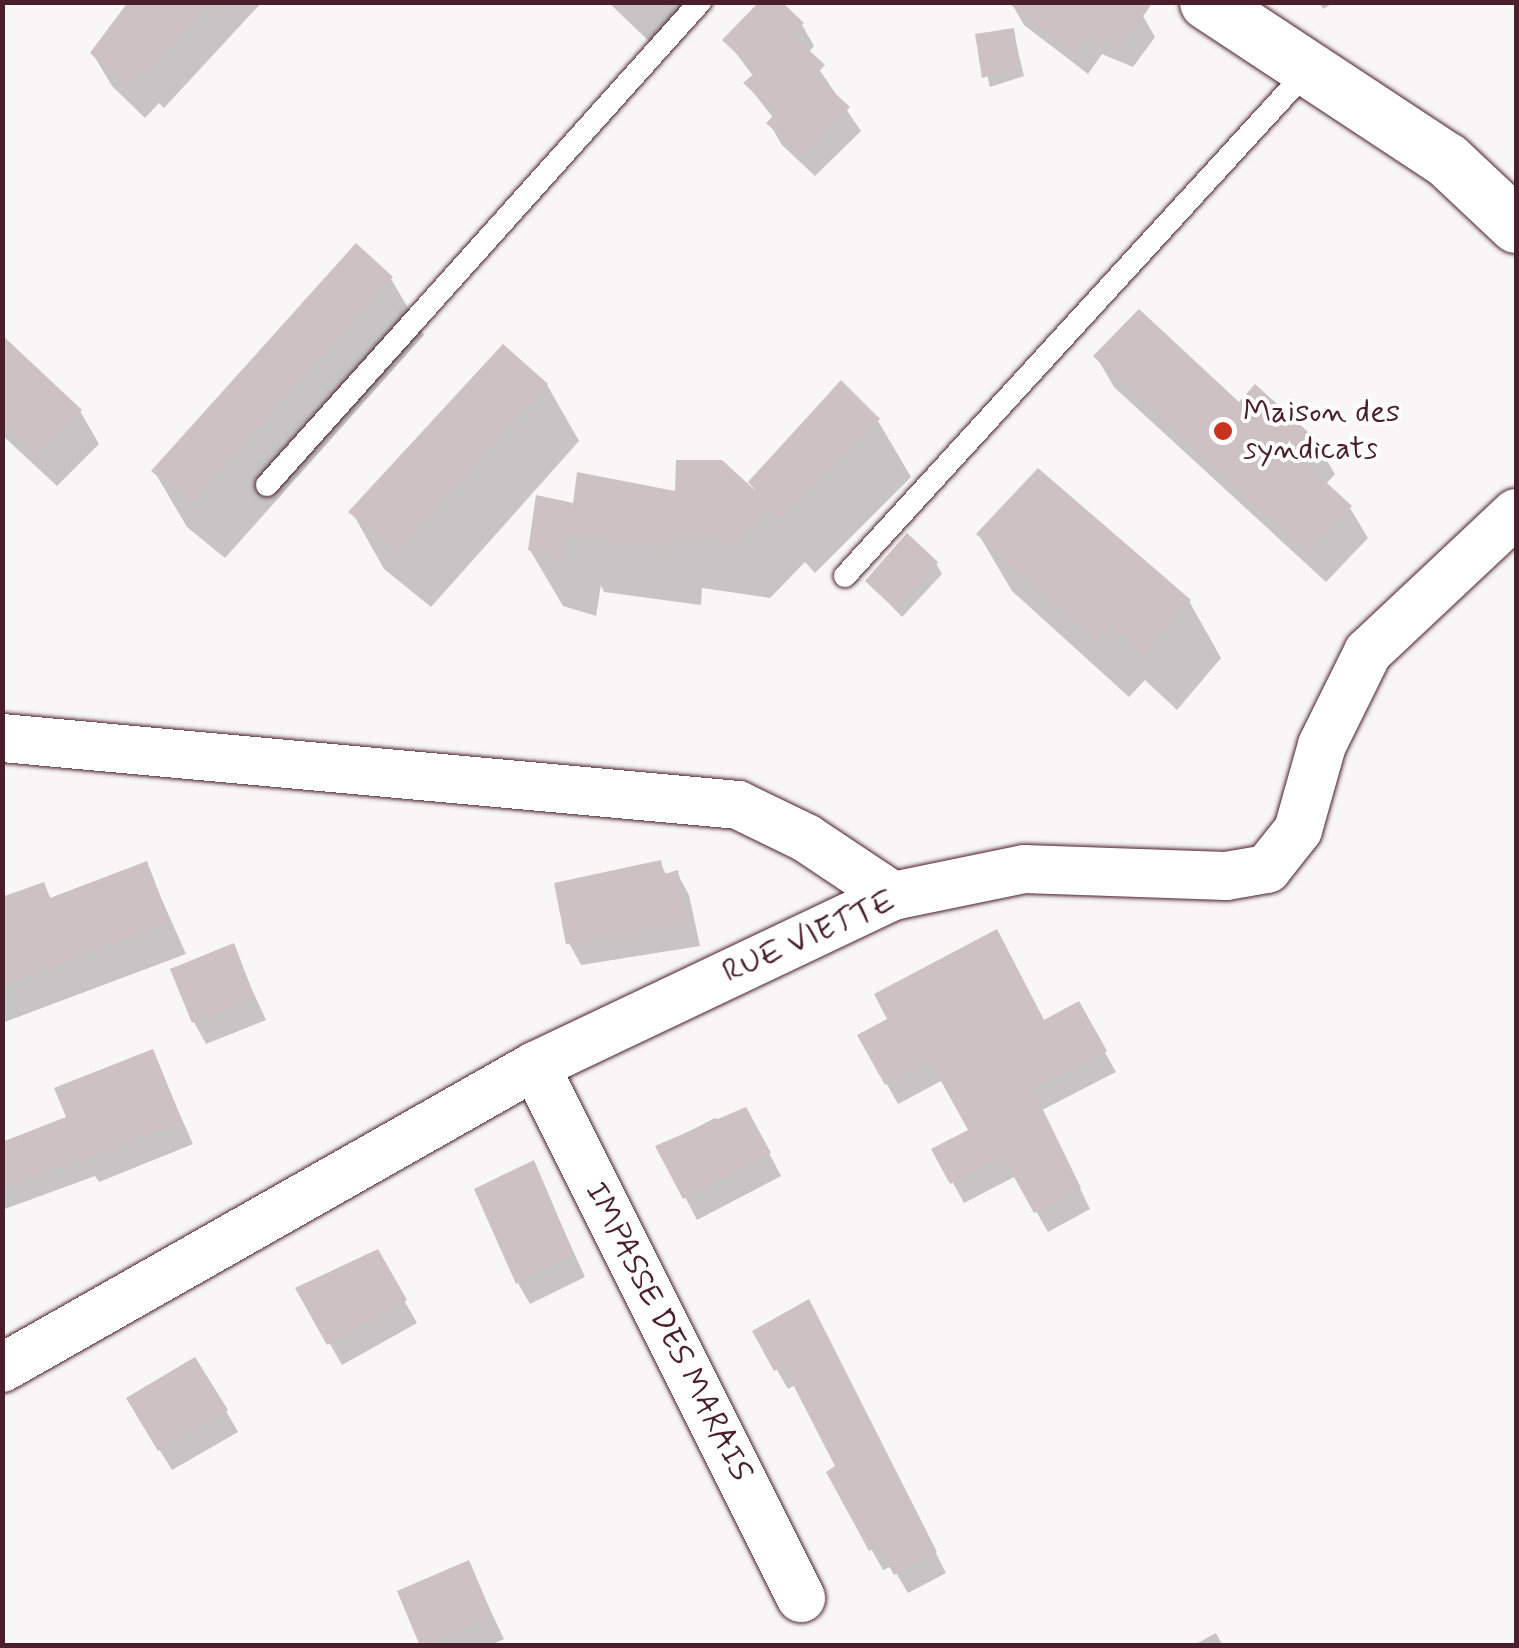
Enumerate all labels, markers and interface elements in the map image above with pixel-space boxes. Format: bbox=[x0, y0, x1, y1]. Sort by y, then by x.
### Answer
place label: Maison des syndicats bbox=[1243, 394, 1400, 469]
marker: Maison des syndicats bbox=[1212, 420, 1234, 442]
street label: RUE VIETTE bbox=[714, 881, 904, 993]
street label: IMPASSE DES MARAIS bbox=[577, 1179, 759, 1485]

